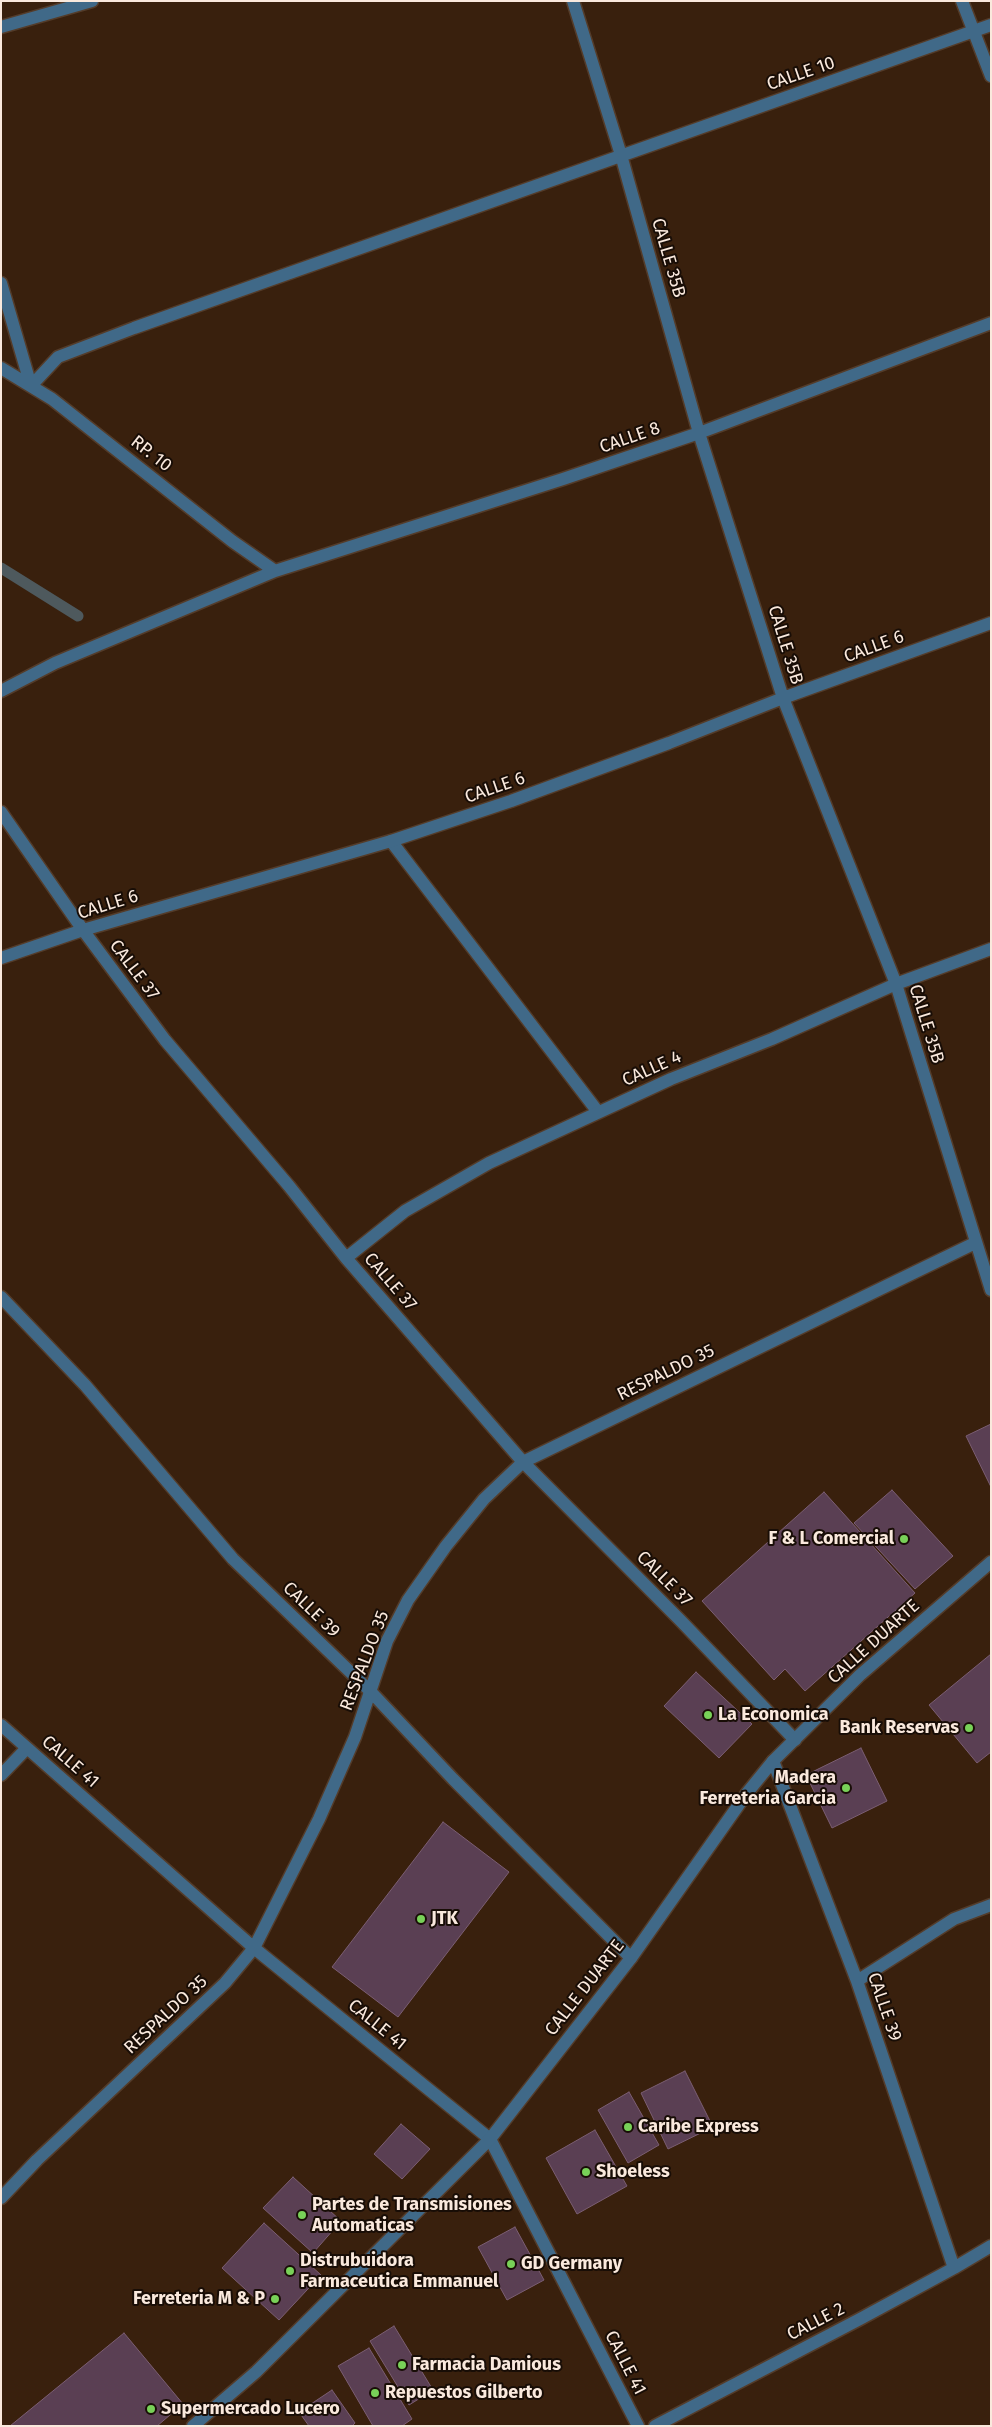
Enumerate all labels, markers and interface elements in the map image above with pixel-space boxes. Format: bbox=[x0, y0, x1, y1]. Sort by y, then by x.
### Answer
street label: CALLE 10 bbox=[764, 52, 838, 96]
street label: CALLE 35B bbox=[646, 216, 690, 300]
street label: CALLE 8 bbox=[597, 418, 663, 458]
street label: RP. 10 bbox=[126, 431, 176, 477]
street label: CALLE 35B bbox=[763, 603, 807, 687]
street label: CALLE 6 bbox=[841, 626, 907, 668]
street label: CALLE 6 bbox=[462, 768, 528, 808]
street label: CALLE 6 bbox=[75, 886, 141, 924]
street label: CALLE 37 bbox=[104, 936, 164, 1004]
street label: CALLE 35B bbox=[904, 982, 948, 1066]
street label: CALLE 4 bbox=[619, 1046, 685, 1092]
street label: CALLE 37 bbox=[359, 1249, 421, 1315]
street label: RESPALDO 35 bbox=[614, 1340, 718, 1406]
place label: F & L Comercial bbox=[768, 1528, 894, 1550]
marker: F & L Comercial bbox=[898, 1533, 910, 1545]
street label: CALLE 37 bbox=[632, 1547, 696, 1611]
street label: CALLE 39 bbox=[278, 1578, 344, 1642]
street label: CALLE DUARTE bbox=[824, 1595, 924, 1689]
street label: RESPALDO 35 bbox=[336, 1608, 394, 1714]
place label: La Economica bbox=[718, 1704, 829, 1726]
marker: La Economica bbox=[702, 1709, 714, 1721]
place label: Bank Reservas bbox=[840, 1717, 959, 1739]
marker: Bank Reservas bbox=[963, 1722, 975, 1734]
street label: CALLE 41 bbox=[37, 1731, 103, 1793]
place label: Madera Ferreteria Garcia bbox=[699, 1767, 836, 1810]
marker: Madera Ferreteria Garcia bbox=[840, 1782, 852, 1794]
place label: JTK bbox=[431, 1908, 458, 1930]
marker: JTK bbox=[415, 1913, 427, 1925]
street label: CALLE DUARTE bbox=[541, 1936, 629, 2040]
street label: CALLE 39 bbox=[862, 1970, 906, 2044]
street label: RESPALDO 35 bbox=[120, 1971, 212, 2059]
street label: CALLE 41 bbox=[343, 1995, 411, 2055]
place label: Caribe Express bbox=[638, 2116, 759, 2138]
marker: Caribe Express bbox=[622, 2121, 634, 2133]
place label: Shoeless bbox=[596, 2161, 670, 2183]
marker: Shoeless bbox=[580, 2166, 592, 2178]
place label: Partes de Transmisiones Automaticas bbox=[312, 2194, 512, 2236]
marker: Partes de Transmisiones Automaticas bbox=[296, 2209, 308, 2221]
place label: Distrubuidora Farmaceutica Emmanuel bbox=[300, 2250, 498, 2292]
place label: GD Germany bbox=[521, 2253, 622, 2275]
marker: GD Germany bbox=[505, 2258, 517, 2270]
marker: Distrubuidora Farmaceutica Emmanuel bbox=[284, 2265, 296, 2277]
place label: Ferreteria M & P bbox=[133, 2288, 265, 2310]
marker: Ferreteria M & P bbox=[269, 2293, 281, 2305]
street label: CALLE 2 bbox=[784, 2298, 848, 2346]
street label: CALLE 41 bbox=[600, 2327, 650, 2399]
place label: Farmacia Damious bbox=[412, 2354, 561, 2376]
marker: Farmacia Damious bbox=[396, 2359, 408, 2371]
place label: Repuestos Gilberto bbox=[385, 2382, 543, 2404]
marker: Repuestos Gilberto bbox=[369, 2387, 381, 2399]
place label: Supermercado Lucero bbox=[161, 2398, 340, 2420]
marker: Supermercado Lucero bbox=[145, 2403, 157, 2415]

